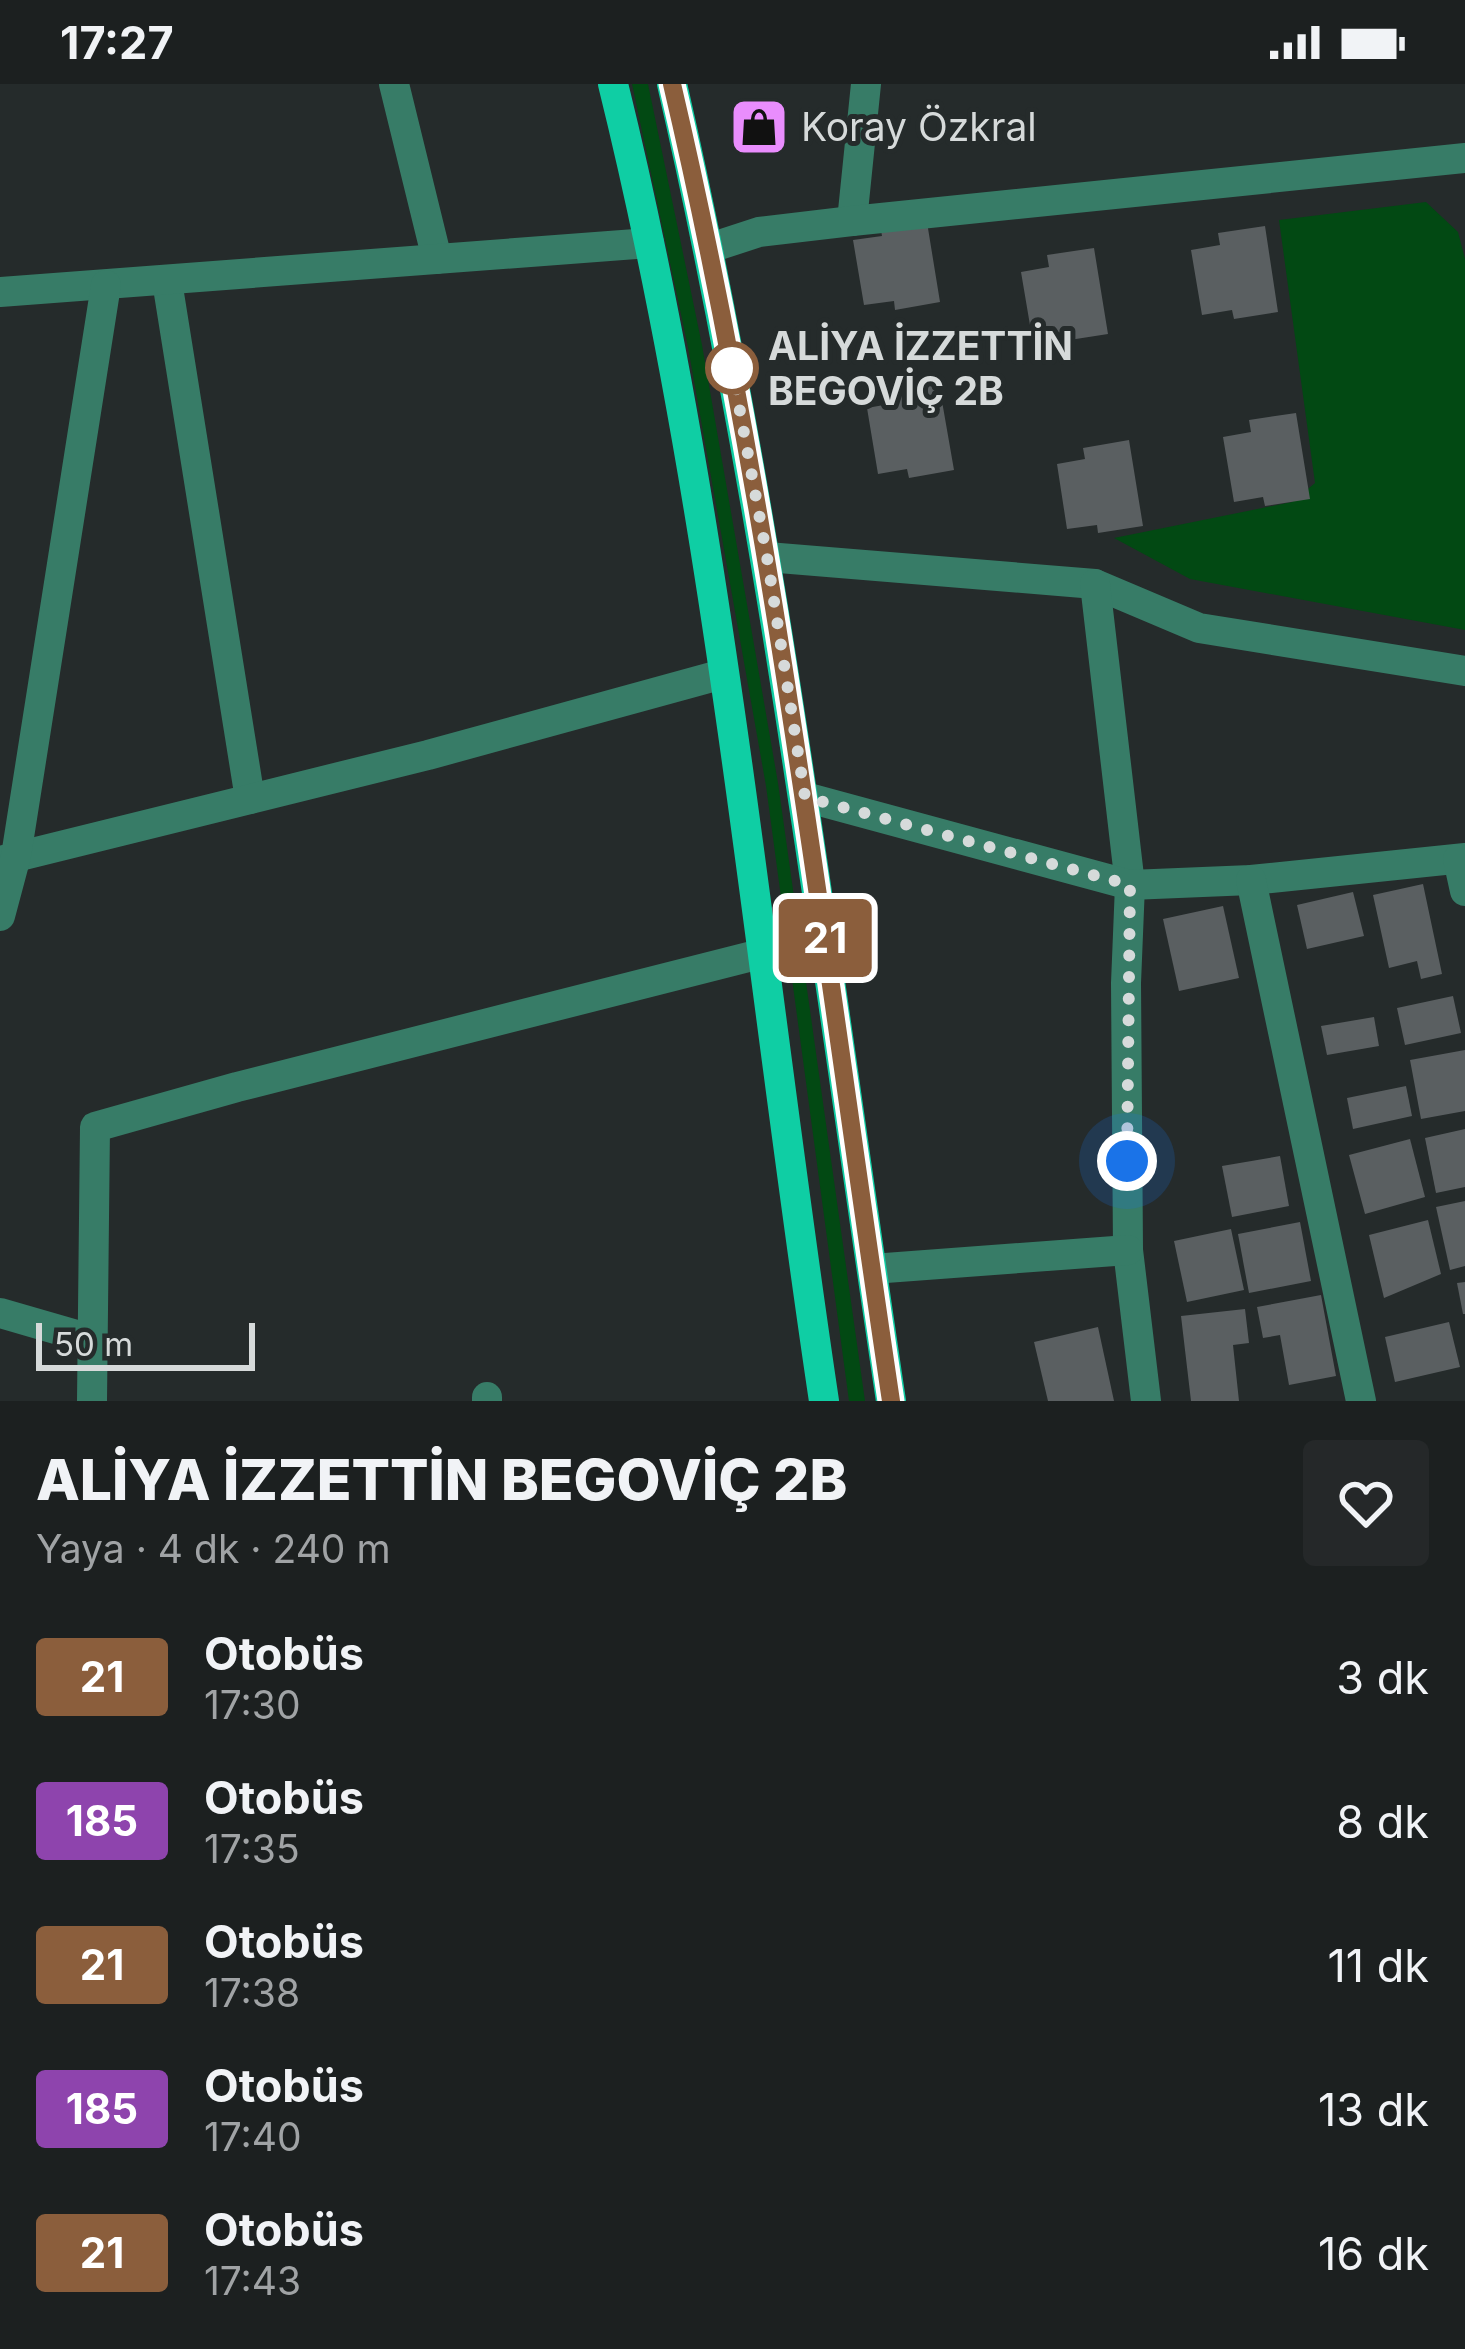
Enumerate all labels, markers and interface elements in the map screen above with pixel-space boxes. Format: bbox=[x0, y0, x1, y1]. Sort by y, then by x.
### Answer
text: 17:27 bbox=[60, 15, 174, 70]
shop icon: Koray Özkral bbox=[728, 96, 790, 158]
place label: Koray Özkral bbox=[801, 103, 1037, 150]
place label: ALİYA İZZETTİN BEGOVİÇ 2B bbox=[768, 322, 1073, 414]
marker: ALİYA İZZETTİN BEGOVİÇ 2B bbox=[707, 343, 757, 393]
line badge: 21 bbox=[771, 899, 879, 977]
text: 21 bbox=[803, 912, 847, 963]
your location bbox=[1097, 1131, 1157, 1191]
scale bar bbox=[36, 1317, 255, 1370]
text: 50 m bbox=[54, 1324, 133, 1364]
button: heart bbox=[1303, 1440, 1429, 1566]
text: ALİYA İZZETTİN BEGOVİÇ 2B bbox=[36, 1445, 847, 1514]
text: Yaya · 4 dk · 240 m bbox=[36, 1525, 391, 1572]
text: Otobüs bbox=[204, 1626, 364, 1681]
text: 3 dk bbox=[1336, 1650, 1429, 1705]
text: 21 bbox=[80, 1651, 124, 1702]
text: 17:30 bbox=[204, 1681, 301, 1728]
text: Otobüs bbox=[204, 1770, 364, 1825]
text: 8 dk bbox=[1336, 1794, 1429, 1849]
text: 185 bbox=[66, 1795, 138, 1846]
text: 17:35 bbox=[204, 1825, 300, 1872]
text: Otobüs bbox=[204, 1914, 364, 1969]
text: 11 dk bbox=[1327, 1938, 1429, 1993]
text: 21 bbox=[80, 1939, 124, 1990]
text: 17:38 bbox=[204, 1969, 300, 2016]
text: Otobüs bbox=[204, 2058, 364, 2113]
text: 13 dk bbox=[1318, 2082, 1429, 2137]
text: 185 bbox=[66, 2083, 138, 2134]
text: 17:40 bbox=[204, 2113, 302, 2160]
text: Otobüs bbox=[204, 2202, 364, 2257]
text: 16 dk bbox=[1318, 2226, 1429, 2281]
text: 21 bbox=[80, 2227, 124, 2278]
text: 17:43 bbox=[204, 2257, 301, 2304]

